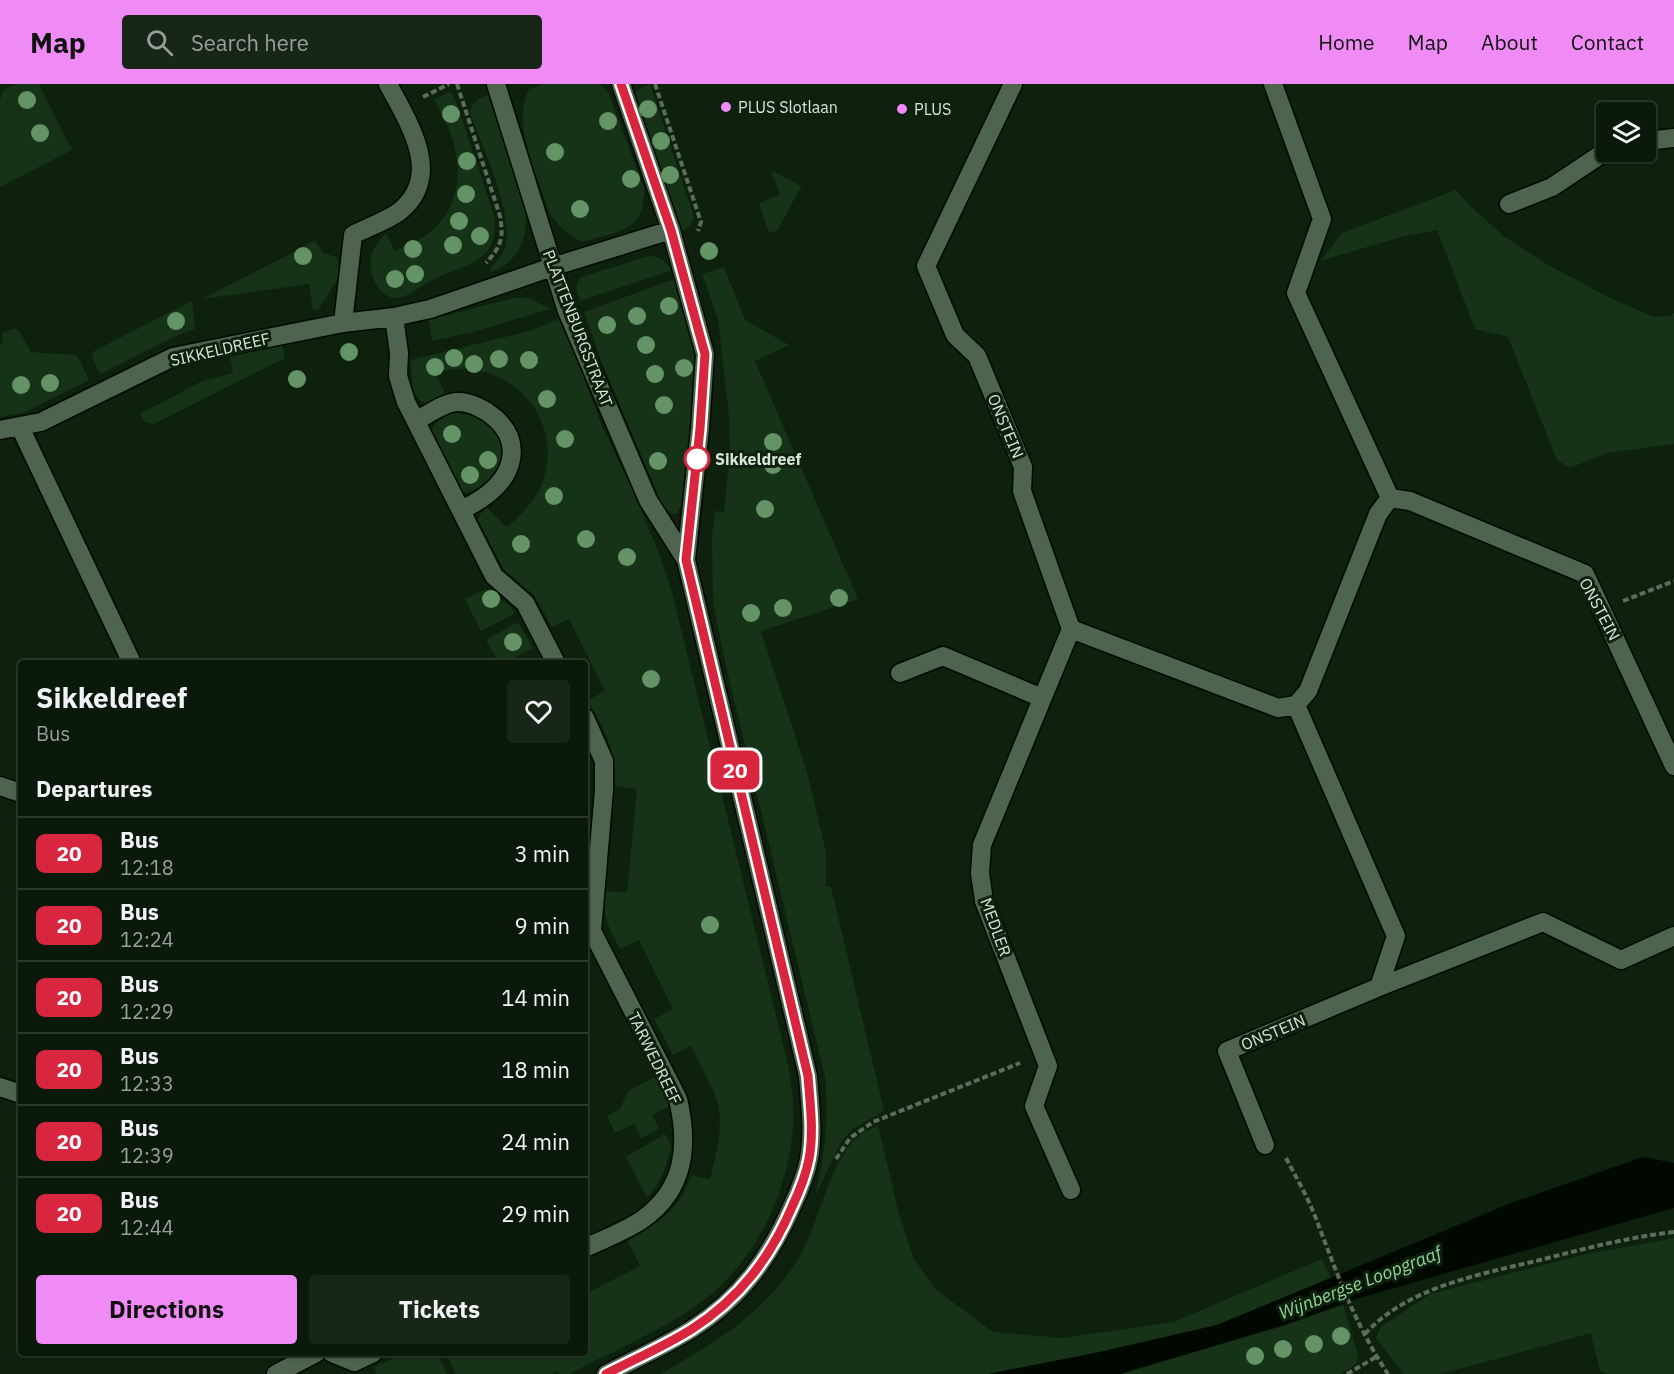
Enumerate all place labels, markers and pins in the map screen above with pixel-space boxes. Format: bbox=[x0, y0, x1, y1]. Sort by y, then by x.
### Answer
place label: PLUS Slotlaan bbox=[738, 97, 838, 117]
place label: PLUS bbox=[914, 99, 951, 119]
marker: PLUS Slotlaan bbox=[719, 100, 733, 114]
marker: PLUS bbox=[895, 102, 909, 116]
marker: Sikkeldreef bbox=[684, 446, 710, 472]
place label: Sikkeldreef bbox=[715, 449, 802, 469]

